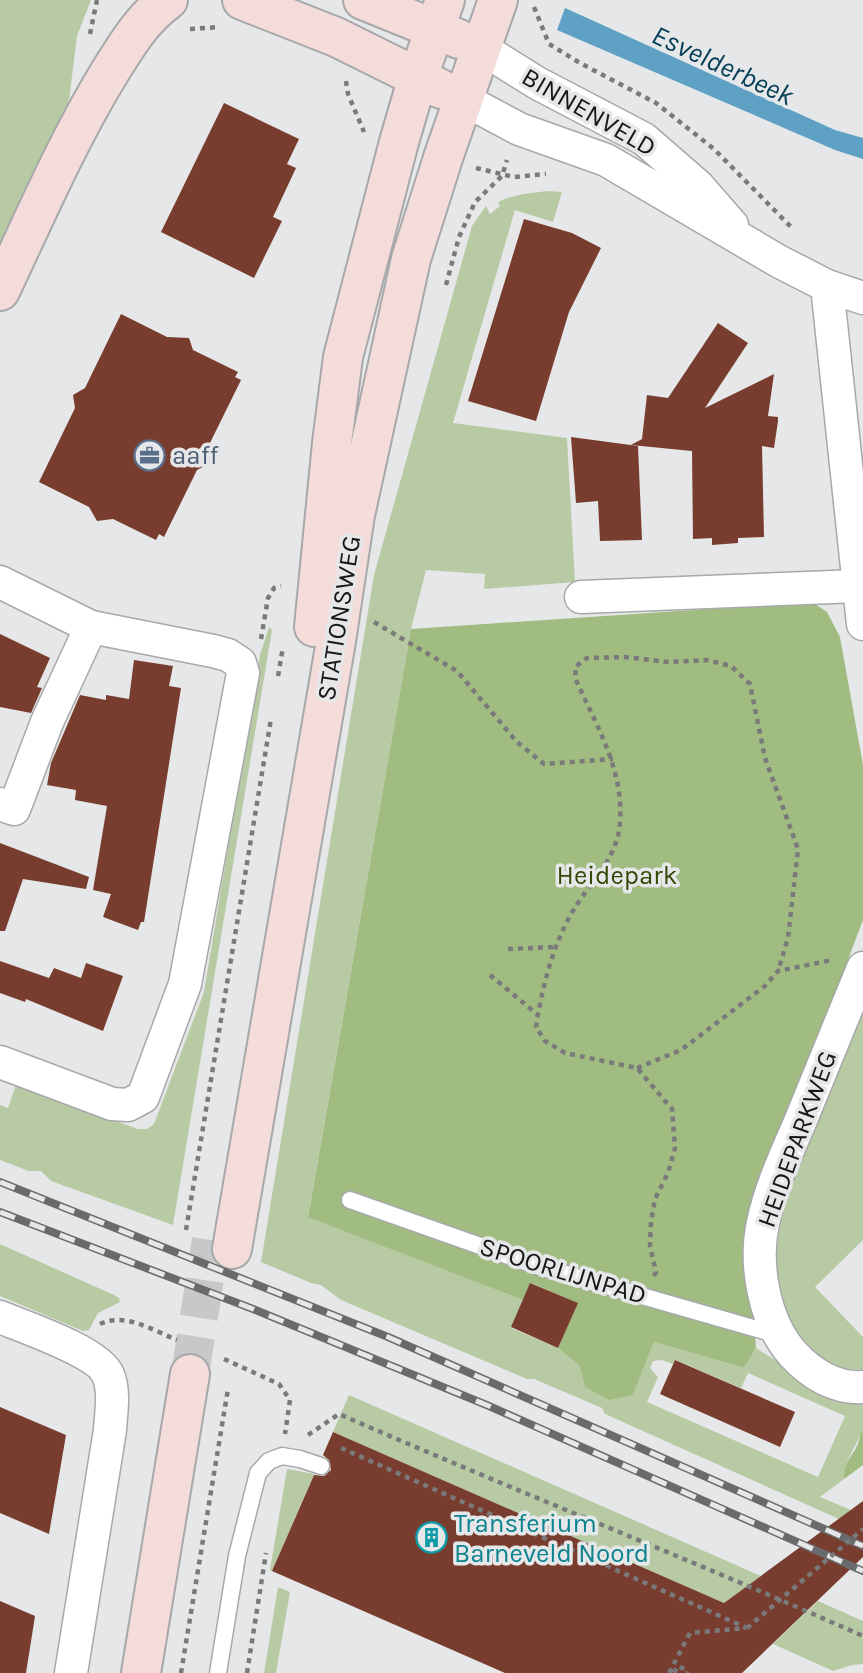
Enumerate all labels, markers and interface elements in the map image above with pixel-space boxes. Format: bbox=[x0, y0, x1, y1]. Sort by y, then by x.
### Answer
water label: Esvelderbeek bbox=[647, 18, 800, 113]
street label: BINNENVELD bbox=[516, 61, 662, 163]
office icon: aaff bbox=[132, 438, 166, 472]
place label: aaff bbox=[172, 440, 220, 471]
street label: STATIONSWEG bbox=[311, 533, 367, 703]
park label: Heidepark bbox=[557, 860, 677, 891]
street label: HEIDEPARKWEG bbox=[751, 1046, 843, 1232]
street label: SPOORLIJNPAD bbox=[476, 1231, 650, 1311]
place label: Transferium Barneveld Noord bbox=[454, 1508, 649, 1569]
building icon: Transferium Barneveld Noord bbox=[414, 1521, 448, 1555]

